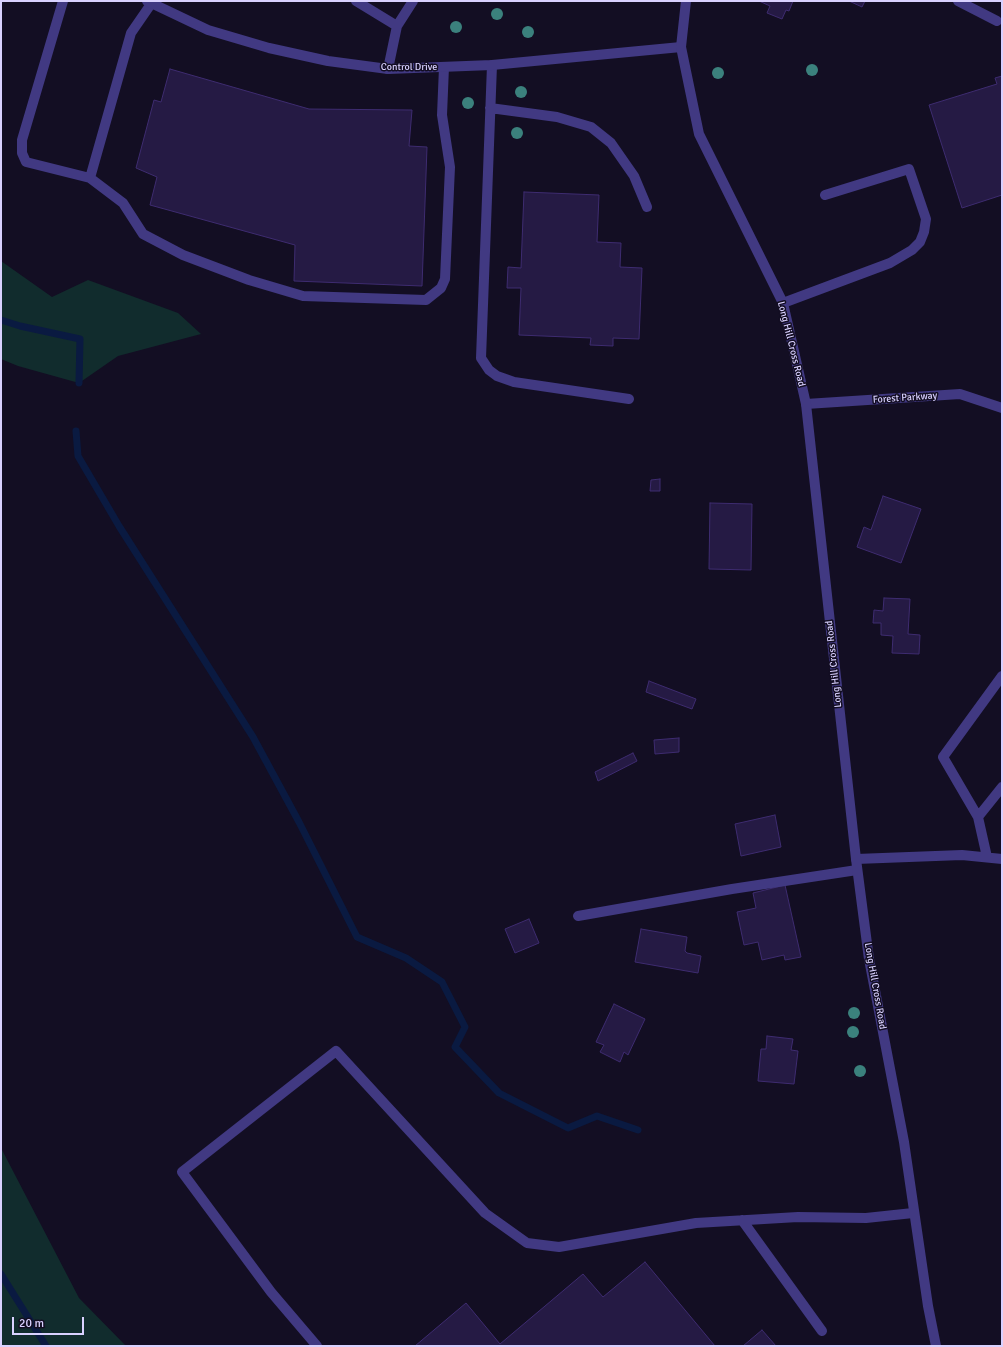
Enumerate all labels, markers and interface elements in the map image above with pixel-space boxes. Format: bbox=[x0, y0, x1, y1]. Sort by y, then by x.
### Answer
street label: Control Drive bbox=[381, 61, 437, 73]
street label: Long Hill Cross Road bbox=[775, 300, 807, 388]
street label: Forest Parkway bbox=[872, 390, 938, 406]
street label: Long Hill Cross Road bbox=[823, 620, 845, 708]
street label: Long Hill Cross Road bbox=[861, 942, 889, 1030]
scale bar bbox=[14, 1309, 86, 1335]
text: 20 m bbox=[19, 1316, 44, 1331]

